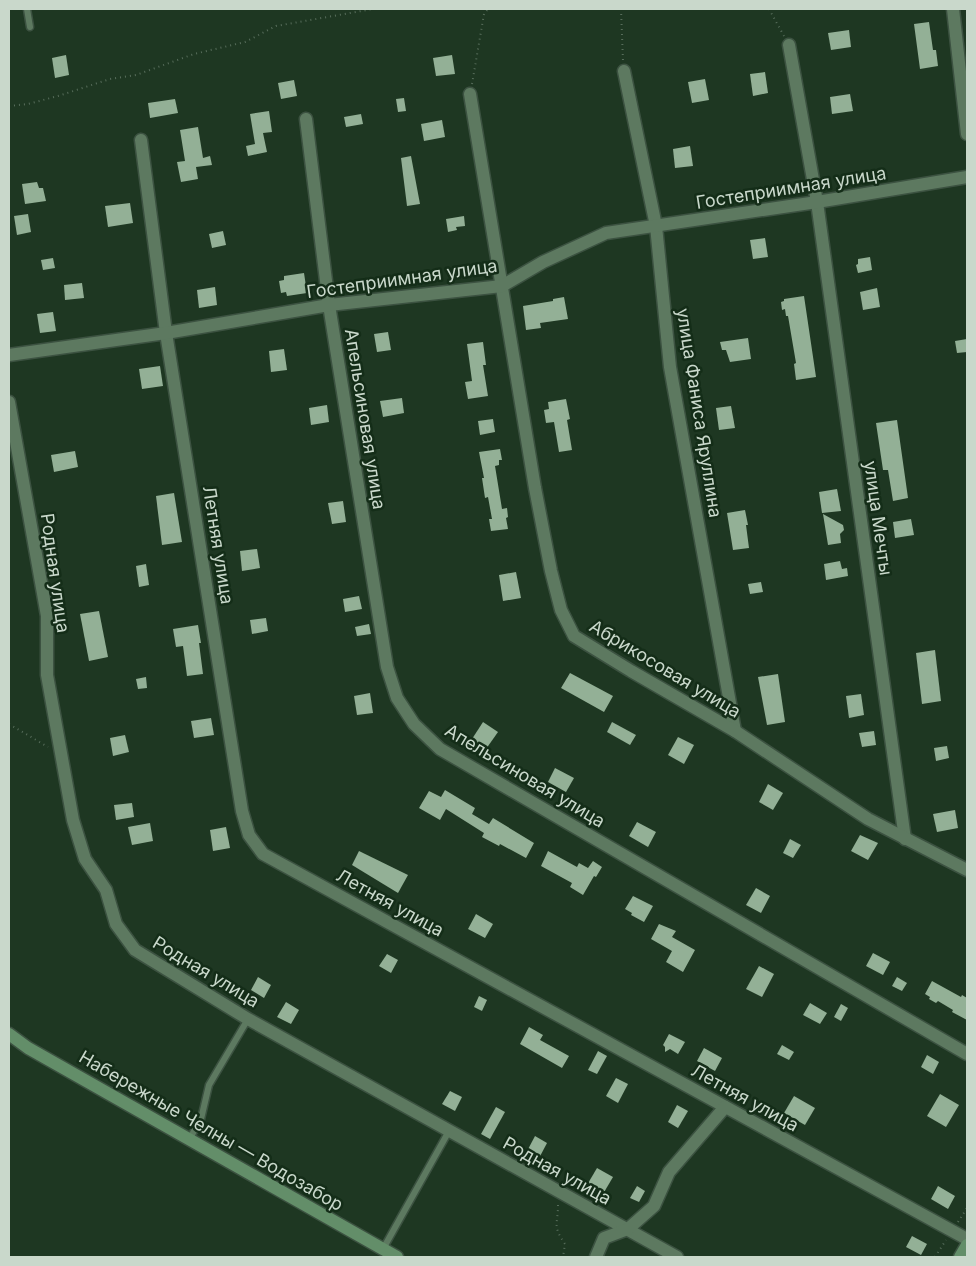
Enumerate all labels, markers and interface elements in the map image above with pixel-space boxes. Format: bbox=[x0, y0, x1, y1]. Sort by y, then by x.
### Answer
street label: Гостеприимная улица bbox=[694, 162, 888, 213]
street label: Гостеприимная улица bbox=[305, 255, 499, 302]
street label: улица Фаниса Яруллина bbox=[673, 307, 726, 519]
street label: Апельсиновая улица bbox=[341, 327, 390, 511]
street label: улица Мечты bbox=[860, 459, 897, 577]
street label: Летняя улица bbox=[199, 484, 238, 606]
street label: Родная улица bbox=[37, 512, 74, 634]
street label: Абрикосовая улица bbox=[586, 615, 745, 722]
street label: Апельсиновая улица bbox=[442, 720, 609, 832]
street label: Летняя улица bbox=[333, 864, 448, 941]
street label: Родная улица bbox=[149, 932, 263, 1012]
street label: Набережные Челны — Водозабор bbox=[75, 1046, 347, 1215]
street label: Летняя улица bbox=[688, 1059, 803, 1136]
street label: Родная улица bbox=[499, 1132, 615, 1209]

